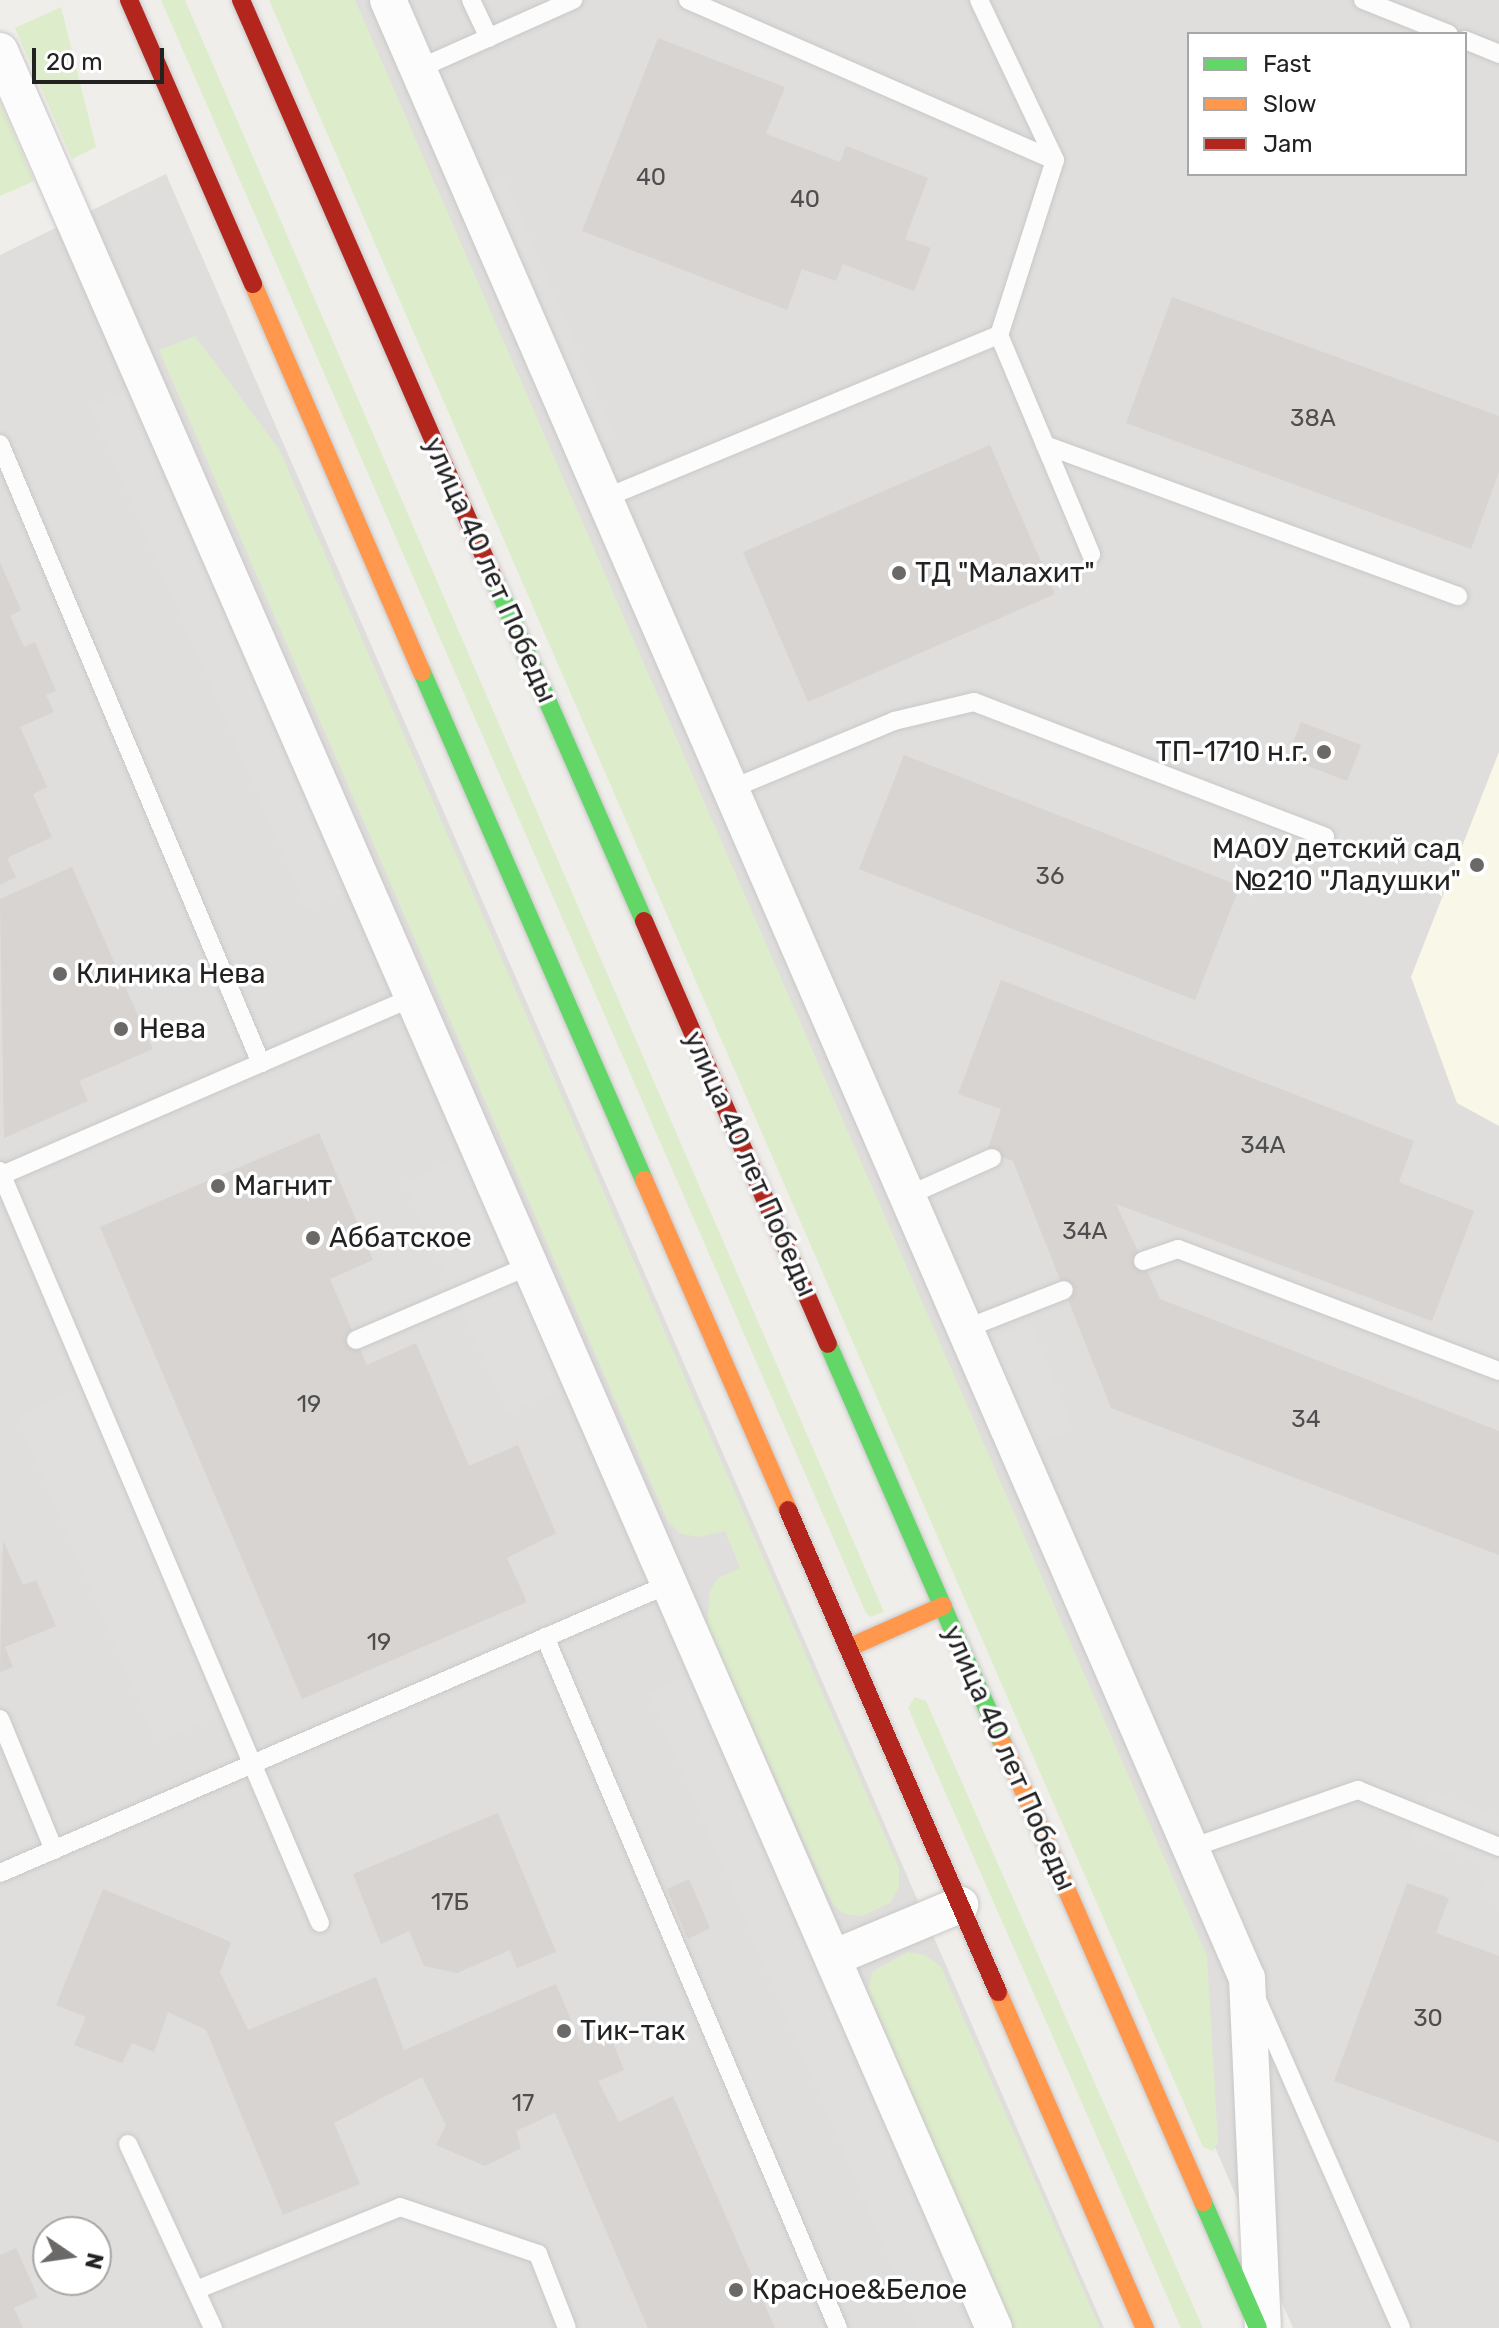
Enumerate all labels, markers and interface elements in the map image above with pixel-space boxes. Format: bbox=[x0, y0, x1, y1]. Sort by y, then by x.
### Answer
scale bar bbox=[36, 32, 168, 82]
legend bbox=[1187, 32, 1467, 176]
text: 20 m bbox=[46, 48, 103, 76]
text: Fast bbox=[1263, 50, 1311, 78]
text: Slow bbox=[1263, 90, 1316, 118]
text: Jam bbox=[1263, 130, 1313, 158]
house number: 40 bbox=[636, 164, 666, 192]
house number: 40 bbox=[790, 186, 820, 214]
house number: 38А bbox=[1290, 405, 1336, 433]
street label: улица 40 лет Победы bbox=[416, 432, 564, 708]
place label: ТД "Малахит" bbox=[915, 556, 1095, 590]
marker: ТД "Малахит" bbox=[890, 564, 908, 582]
place label: ТП-1710 н.г. bbox=[1156, 735, 1308, 769]
marker: ТП-1710 н.г. bbox=[1315, 743, 1333, 761]
place label: МАОУ детский сад №210 "Ладушки" bbox=[1212, 832, 1461, 898]
marker: МАОУ детский сад №210 "Ладушки" bbox=[1468, 856, 1486, 874]
house number: 36 bbox=[1036, 863, 1064, 891]
place label: Клиника Нева bbox=[76, 957, 265, 991]
marker: Клиника Нева bbox=[51, 965, 69, 983]
place label: Нева bbox=[139, 1012, 206, 1046]
marker: Нева bbox=[110, 1018, 132, 1040]
street label: улица 40 лет Победы bbox=[676, 1026, 824, 1302]
house number: 34А bbox=[1240, 1132, 1286, 1160]
place label: Магнит bbox=[234, 1169, 332, 1203]
marker: Магнит bbox=[209, 1177, 227, 1195]
house number: 34А bbox=[1062, 1218, 1108, 1246]
place label: Аббатское bbox=[329, 1221, 472, 1255]
marker: Аббатское bbox=[304, 1229, 322, 1247]
house number: 19 bbox=[297, 1391, 321, 1419]
house number: 34 bbox=[1291, 1406, 1321, 1434]
street label: улица 40 лет Победы bbox=[935, 1620, 1083, 1896]
house number: 19 bbox=[367, 1629, 391, 1657]
house number: 17Б bbox=[431, 1889, 469, 1917]
house number: 30 bbox=[1413, 2005, 1443, 2033]
place label: Тик-так bbox=[580, 2014, 685, 2048]
marker: Тик-так bbox=[555, 2022, 573, 2040]
house number: 17 bbox=[512, 2090, 534, 2118]
north arrow bbox=[32, 2216, 112, 2296]
text: N bbox=[79, 2250, 109, 2272]
place label: Красное&Белое bbox=[752, 2273, 967, 2307]
marker: Красное&Белое bbox=[727, 2281, 745, 2299]

